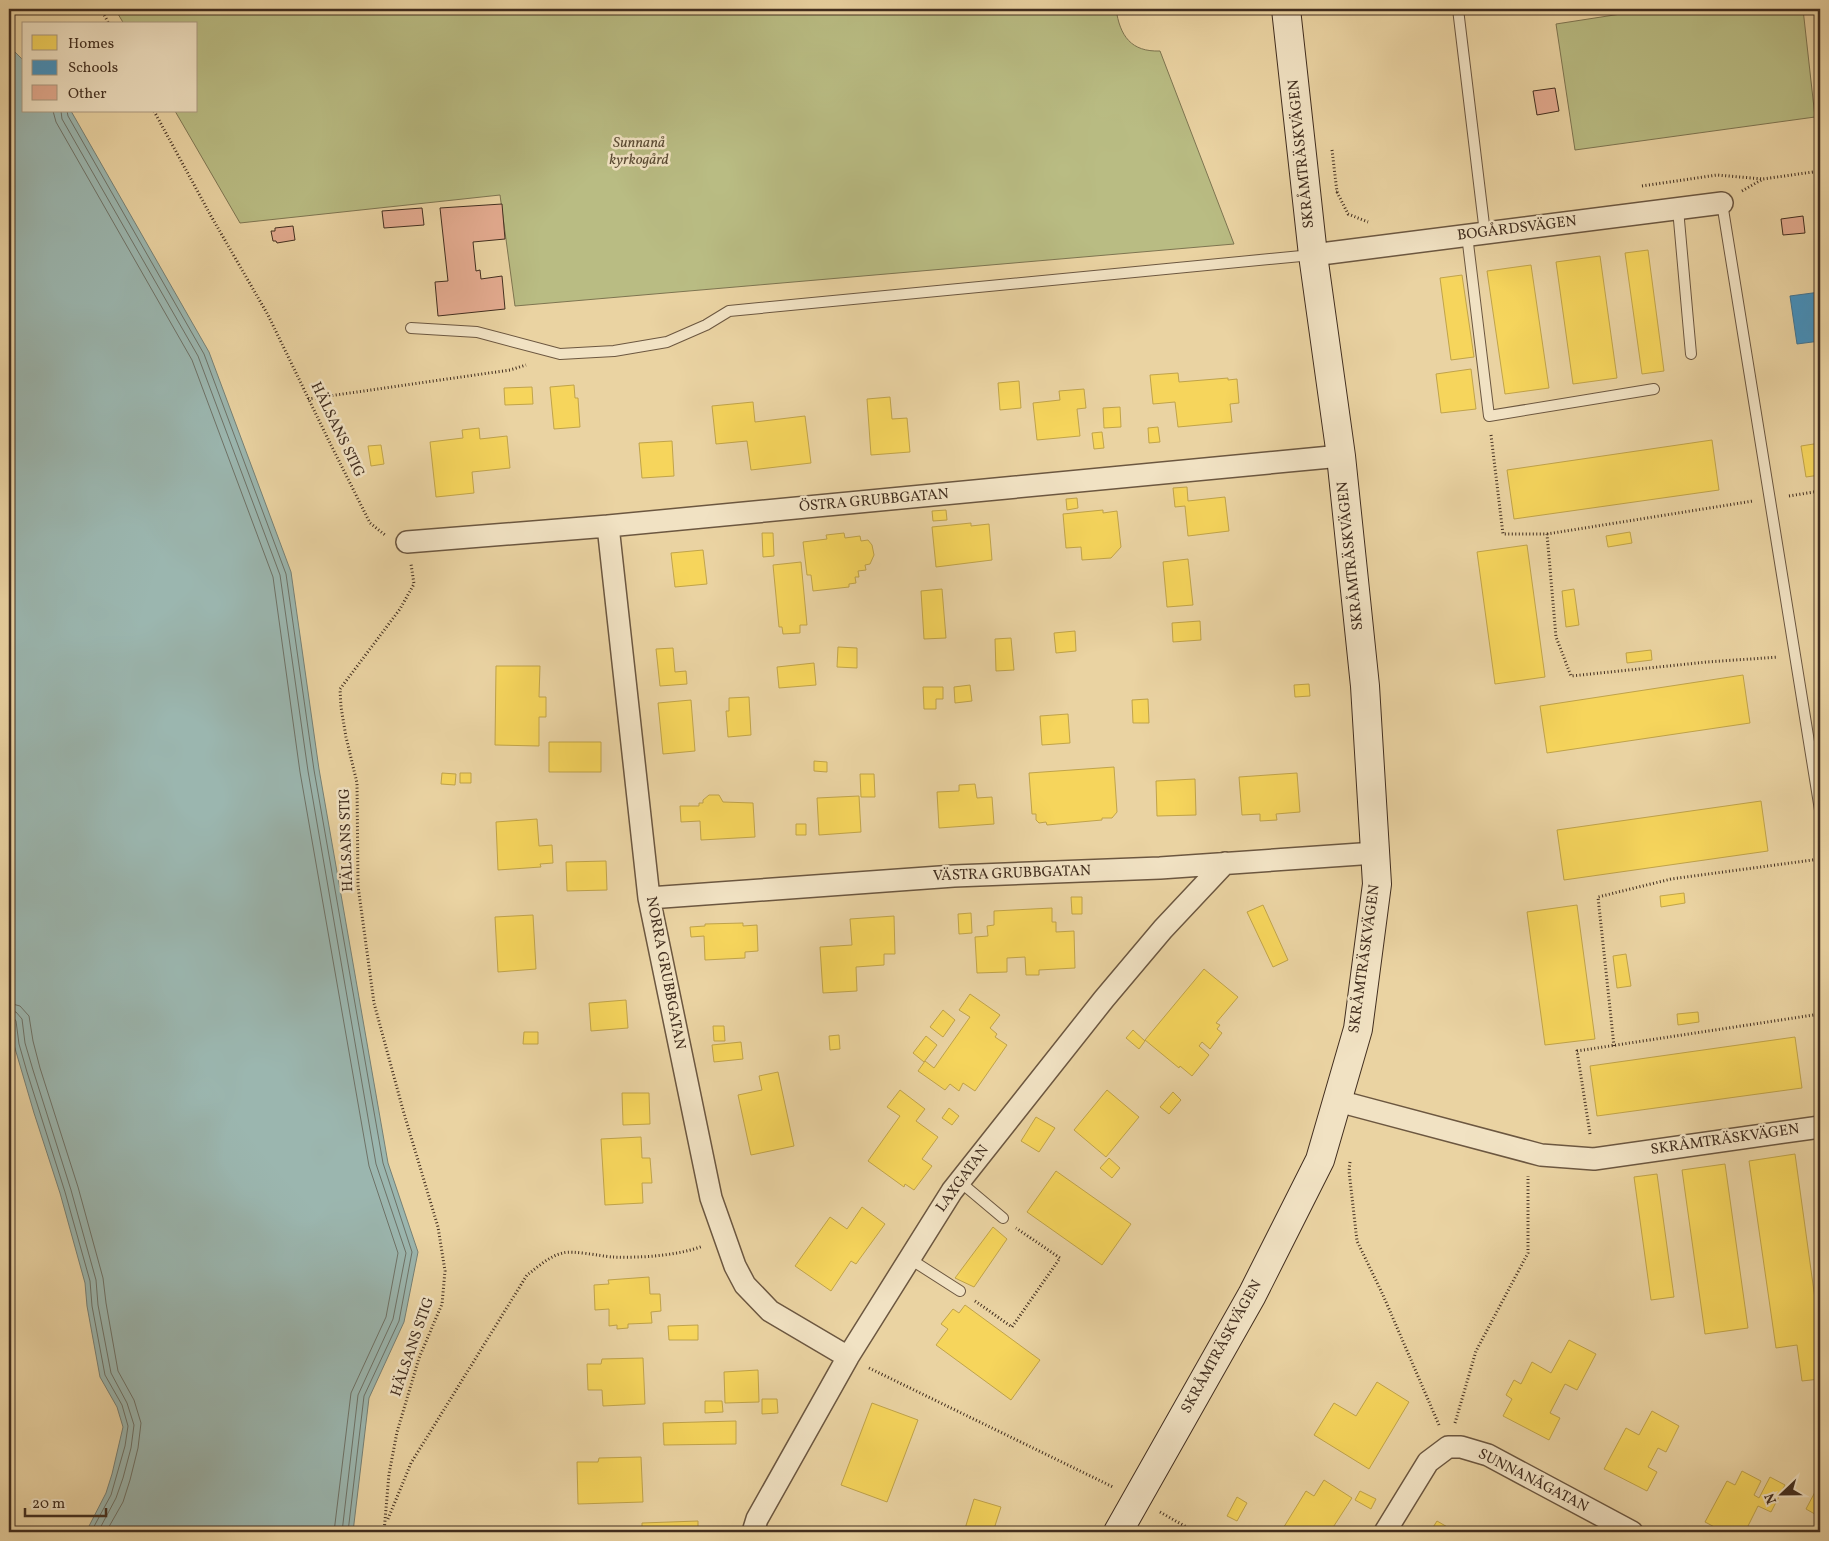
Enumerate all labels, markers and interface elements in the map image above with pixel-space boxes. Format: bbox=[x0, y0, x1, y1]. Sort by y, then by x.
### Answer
legend bbox=[22, 22, 198, 112]
text: Homes bbox=[68, 34, 114, 55]
text: Schools bbox=[68, 58, 118, 79]
street label: SKRÅMTRÄSKVÄGEN bbox=[1284, 78, 1320, 230]
text: Other bbox=[68, 84, 107, 105]
park label: Sunnanå kyrkogård bbox=[609, 133, 669, 171]
street label: BOGÅRDSVÄGEN bbox=[1456, 211, 1578, 247]
street label: HÄLSANS STIG bbox=[305, 379, 369, 481]
street label: SKRÅMTRÄSKVÄGEN bbox=[1333, 480, 1369, 632]
street label: ÖSTRA GRUBBGATAN bbox=[798, 484, 950, 518]
street label: HÄLSANS STIG bbox=[335, 788, 359, 892]
street label: VÄSTRA GRUBBGATAN bbox=[933, 861, 1091, 887]
street label: SKRÅMTRÄSKVÄGEN bbox=[1344, 883, 1386, 1035]
street label: NORRA GRUBBGATAN bbox=[640, 895, 690, 1051]
street label: SKRÅMTRÄSKVÄGEN bbox=[1649, 1119, 1801, 1161]
street label: LAXGATAN bbox=[931, 1141, 995, 1217]
street label: SKRÅMTRÄSKVÄGEN bbox=[1177, 1276, 1267, 1418]
street label: HÄLSANS STIG bbox=[386, 1294, 440, 1400]
street label: SUNNANÅGATAN bbox=[1474, 1444, 1592, 1518]
north arrow bbox=[1756, 1468, 1806, 1518]
scale bar bbox=[25, 1486, 106, 1518]
text: N bbox=[1761, 1490, 1782, 1507]
text: 20 m bbox=[32, 1494, 65, 1515]

